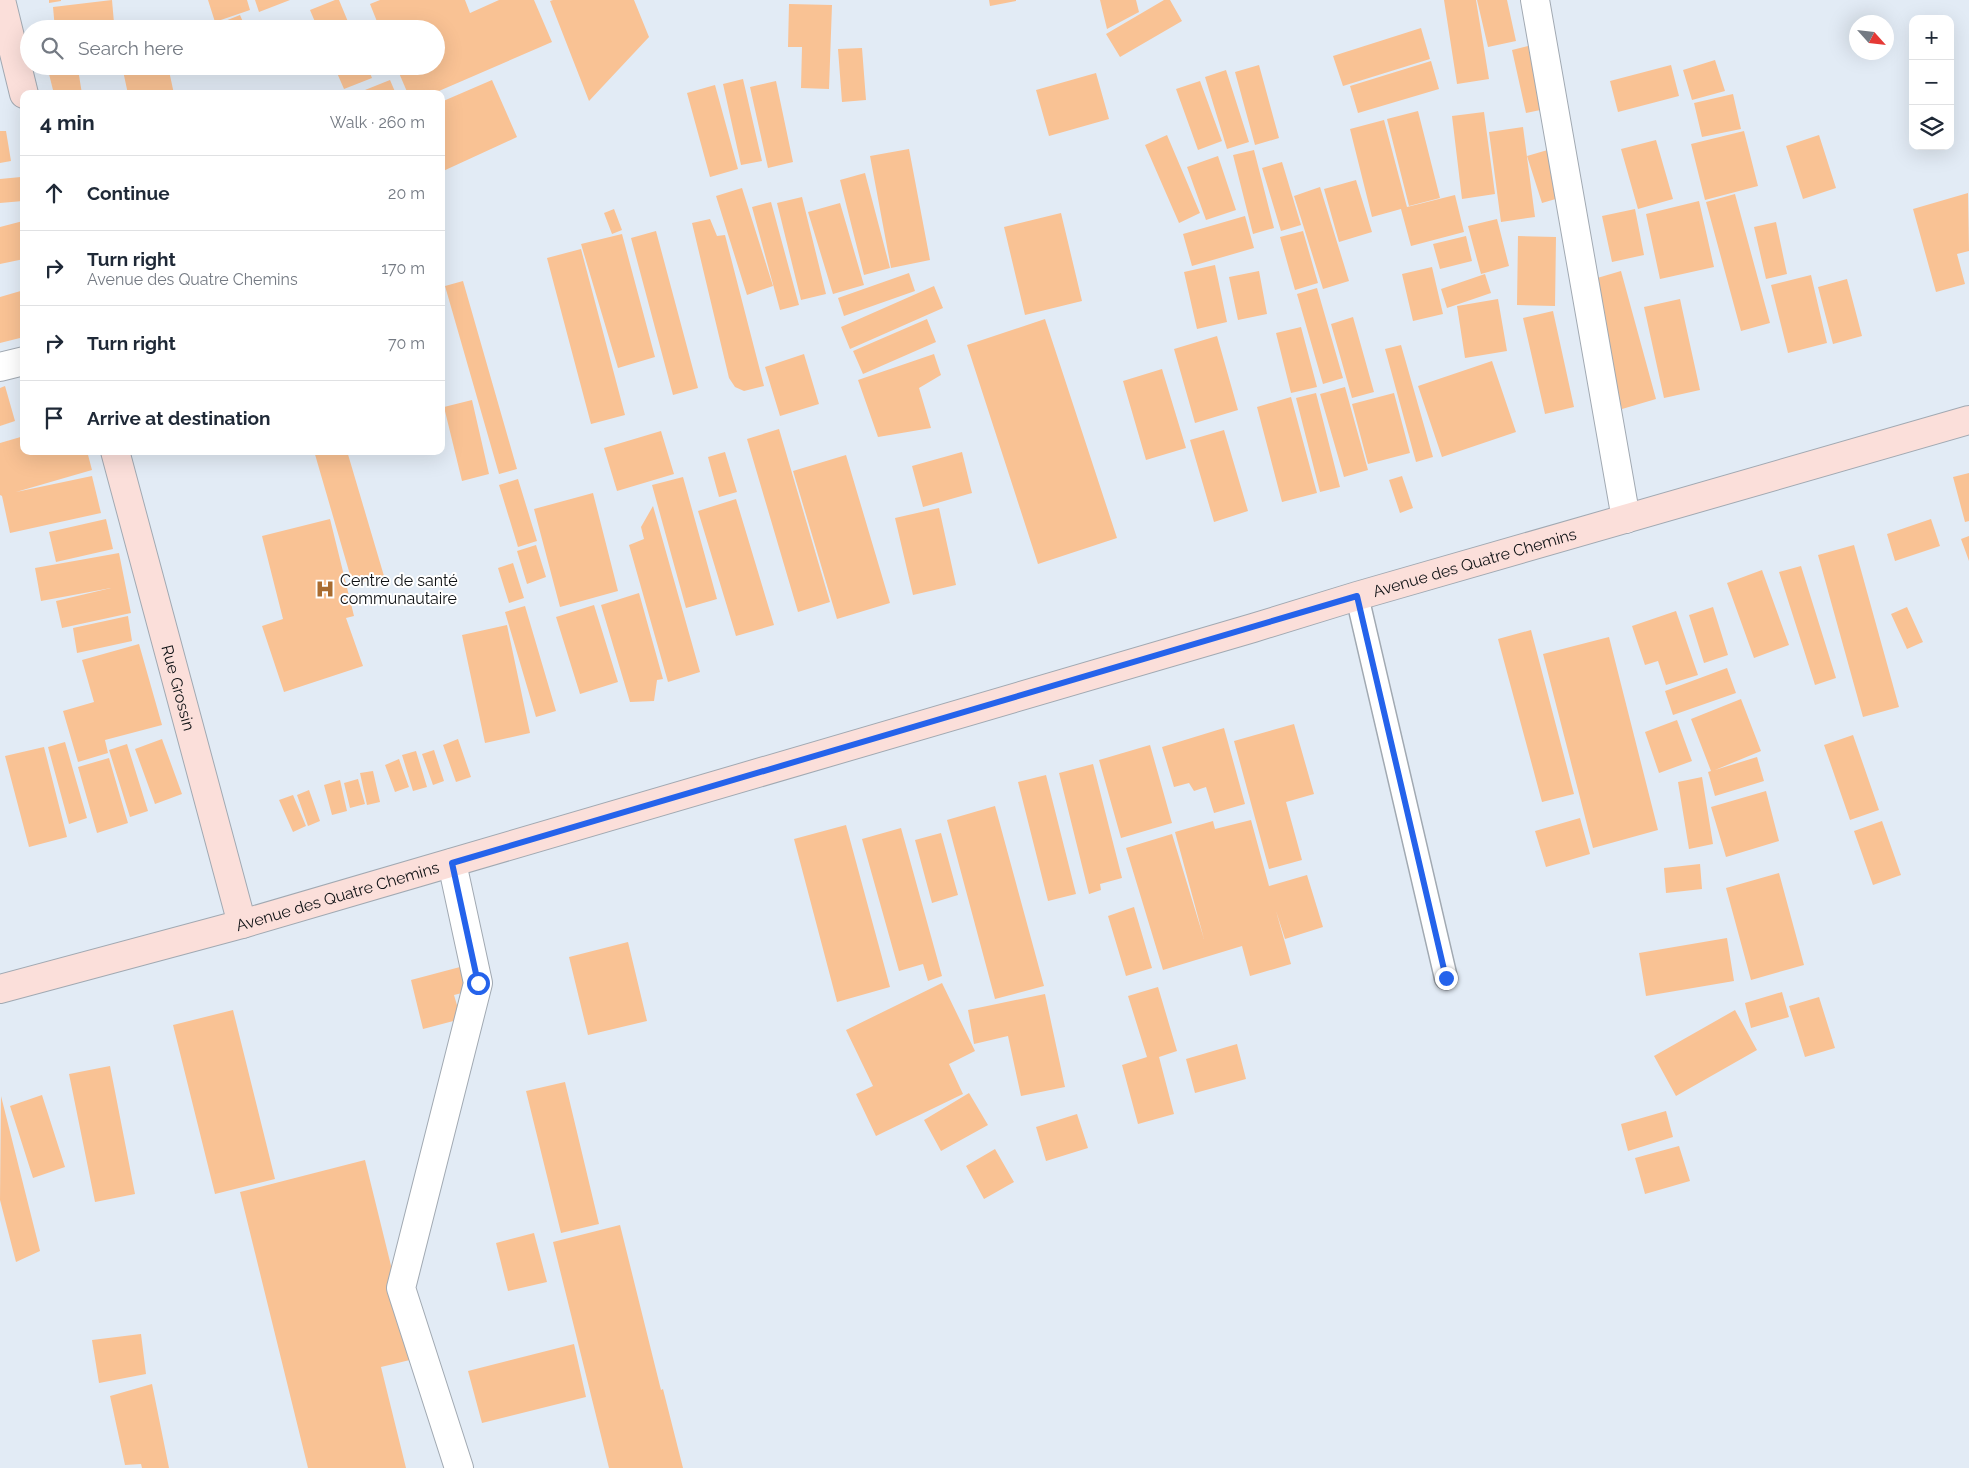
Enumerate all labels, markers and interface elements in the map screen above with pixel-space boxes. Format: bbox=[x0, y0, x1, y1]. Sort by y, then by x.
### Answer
north arrow bbox=[1849, 15, 1894, 60]
map controls bbox=[1909, 15, 1954, 150]
button: + bbox=[1909, 15, 1954, 60]
search box bbox=[20, 20, 445, 75]
icon: search bbox=[38, 34, 66, 62]
text: Search here bbox=[78, 37, 184, 59]
button: − bbox=[1909, 60, 1954, 105]
button: layers bbox=[1909, 105, 1954, 150]
text: 4 min bbox=[40, 110, 95, 135]
text: Walk · 260 m bbox=[330, 113, 425, 132]
icon: ahead bbox=[40, 179, 68, 207]
text: Continue bbox=[87, 182, 170, 204]
text: 20 m bbox=[388, 184, 425, 203]
text: Turn right bbox=[87, 248, 176, 270]
icon: right bbox=[40, 254, 68, 282]
text: 170 m bbox=[381, 259, 425, 278]
text: Avenue des Quatre Chemins bbox=[87, 270, 298, 289]
icon: right bbox=[40, 329, 68, 357]
text: Turn right bbox=[87, 332, 176, 354]
text: 70 m bbox=[388, 334, 425, 353]
icon: arrive bbox=[40, 404, 68, 432]
text: Arrive at destination bbox=[87, 407, 271, 429]
street label: Avenue des Quatre Chemins bbox=[1371, 524, 1579, 601]
place label: Centre de santé communautaire bbox=[340, 571, 458, 608]
hospital icon: Centre de santé communautaire bbox=[314, 578, 336, 600]
street label: Rue Grossin bbox=[157, 643, 199, 733]
street label: Avenue des Quatre Chemins bbox=[234, 858, 442, 935]
route end bbox=[1435, 967, 1458, 990]
route start bbox=[467, 972, 490, 995]

